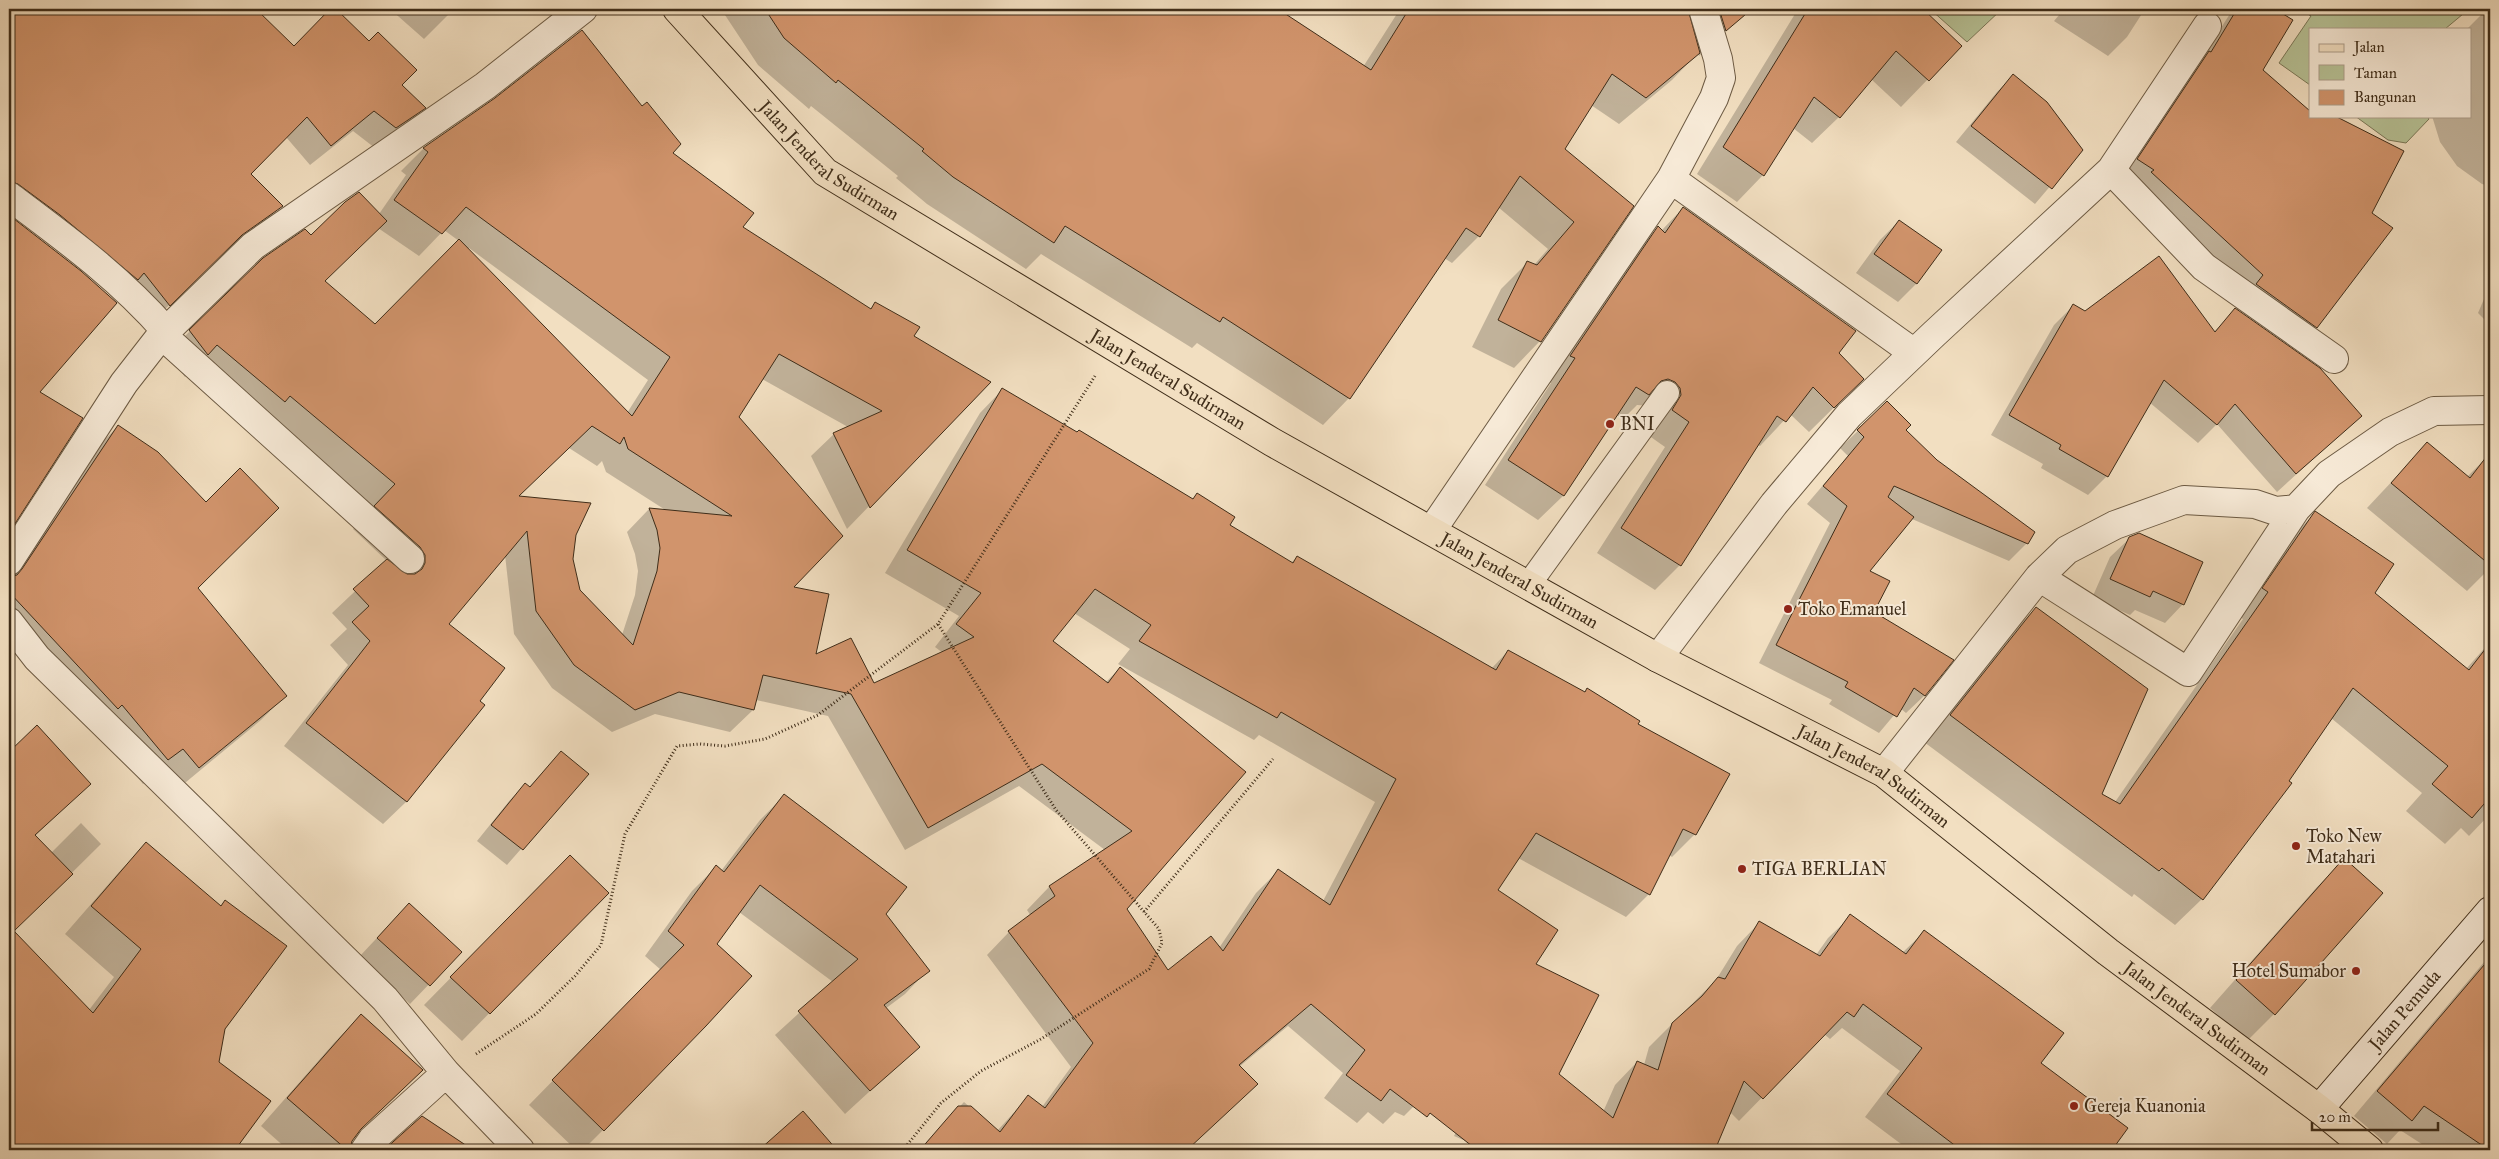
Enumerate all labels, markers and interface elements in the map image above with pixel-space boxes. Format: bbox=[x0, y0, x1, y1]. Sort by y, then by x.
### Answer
legend bbox=[2309, 28, 2472, 118]
text: Jalan bbox=[2352, 38, 2385, 57]
text: Taman bbox=[2354, 64, 2397, 82]
text: Bangunan bbox=[2354, 88, 2416, 106]
street label: Jalan Jenderal Sudirman bbox=[752, 94, 903, 225]
street label: Jalan Jenderal Sudirman bbox=[1084, 323, 1250, 435]
place label: BNI bbox=[1620, 413, 1655, 435]
marker: BNI bbox=[1604, 418, 1616, 430]
street label: Jalan Jenderal Sudirman bbox=[1434, 527, 1603, 634]
place label: Toko Emanuel bbox=[1798, 598, 1907, 620]
marker: Toko Emanuel bbox=[1782, 603, 1794, 615]
street label: Jalan Jenderal Sudirman bbox=[1791, 719, 1955, 833]
place label: Toko New Matahari bbox=[2306, 825, 2382, 868]
marker: Toko New Matahari bbox=[2290, 840, 2302, 852]
place label: TIGA BERLIAN bbox=[1752, 858, 1887, 880]
marker: TIGA BERLIAN bbox=[1736, 863, 1748, 875]
street label: Jalan Jenderal Sudirman bbox=[2117, 955, 2275, 1080]
place label: Hotel Sumabor bbox=[2232, 960, 2346, 982]
marker: Hotel Sumabor bbox=[2350, 965, 2362, 977]
street label: Jalan Pemuda bbox=[2363, 965, 2446, 1057]
place label: Gereja Kuanonia bbox=[2084, 1095, 2206, 1117]
scale bar bbox=[2312, 1099, 2438, 1131]
marker: Gereja Kuanonia bbox=[2068, 1100, 2080, 1112]
text: 20 m bbox=[2319, 1108, 2351, 1126]

